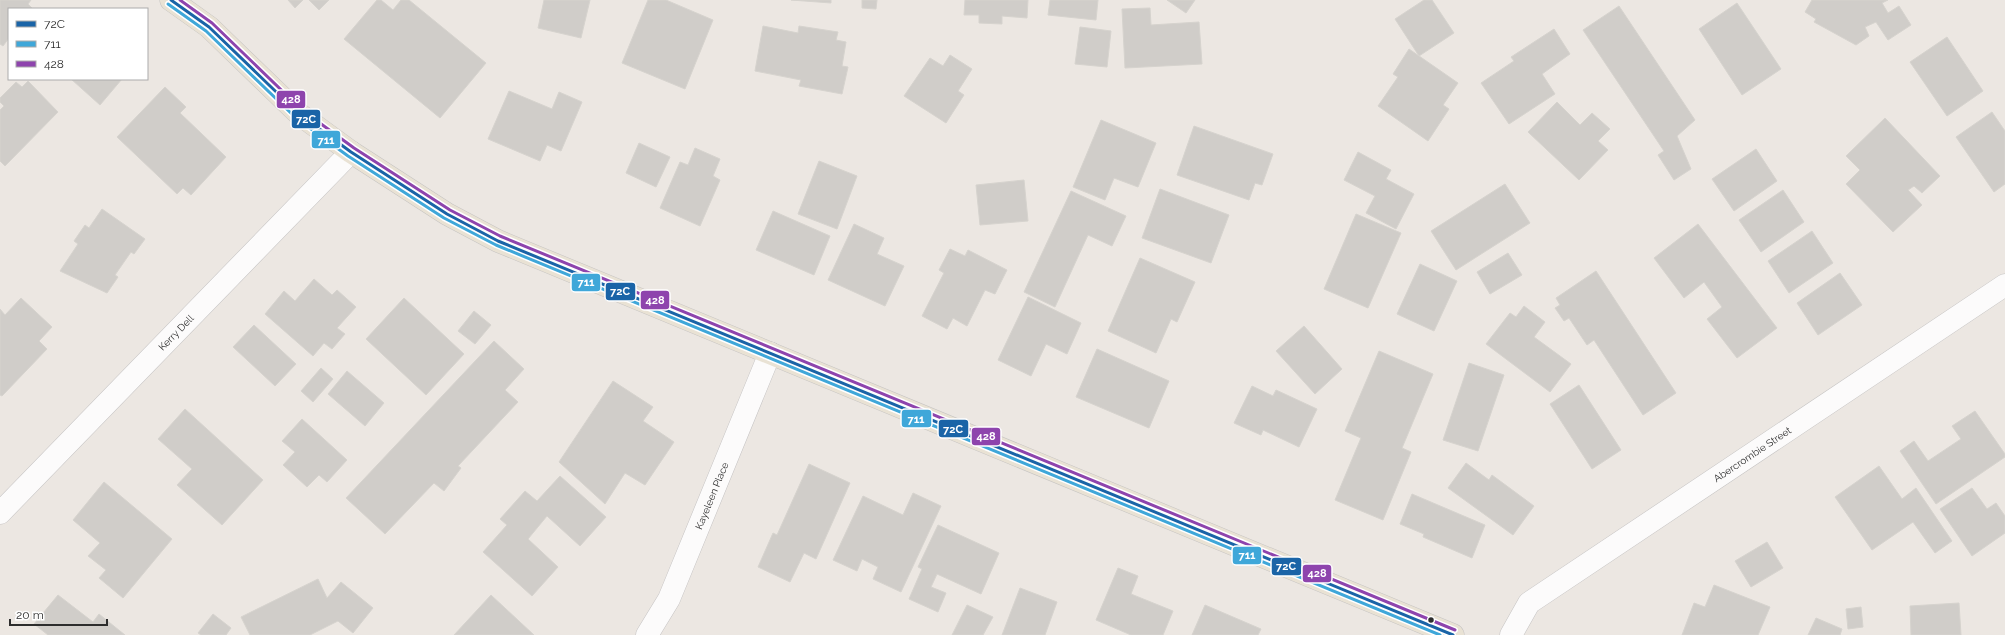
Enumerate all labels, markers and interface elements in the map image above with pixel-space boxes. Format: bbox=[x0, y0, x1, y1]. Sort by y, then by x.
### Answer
legend bbox=[8, 8, 148, 80]
text: 72C bbox=[44, 17, 65, 31]
text: 711 bbox=[44, 37, 61, 51]
text: 428 bbox=[44, 57, 64, 71]
line badge: 428 bbox=[276, 90, 306, 109]
text: 428 bbox=[281, 93, 301, 106]
line badge: 72C bbox=[291, 109, 321, 129]
text: 72C bbox=[296, 113, 316, 126]
line badge: 711 bbox=[311, 130, 341, 149]
text: 711 bbox=[317, 134, 335, 147]
line badge: 711 bbox=[571, 273, 601, 292]
text: 711 bbox=[577, 276, 595, 289]
line badge: 72C bbox=[605, 282, 636, 301]
text: 72C bbox=[610, 285, 630, 298]
line badge: 428 bbox=[640, 290, 670, 310]
text: 428 bbox=[645, 294, 665, 307]
street label: Kerry Dell bbox=[156, 312, 196, 352]
line badge: 711 bbox=[901, 409, 932, 428]
text: 711 bbox=[907, 413, 925, 426]
line badge: 72C bbox=[938, 419, 969, 438]
text: 72C bbox=[943, 423, 963, 436]
street label: Abercrombie Street bbox=[1711, 424, 1793, 484]
line badge: 428 bbox=[971, 427, 1001, 446]
text: 428 bbox=[976, 430, 996, 443]
street label: Kayeleen Place bbox=[693, 460, 730, 531]
line badge: 711 bbox=[1232, 546, 1262, 565]
text: 711 bbox=[1238, 549, 1256, 562]
line badge: 72C bbox=[1271, 557, 1302, 576]
text: 72C bbox=[1276, 560, 1296, 573]
line badge: 428 bbox=[1302, 564, 1332, 583]
text: 428 bbox=[1307, 567, 1327, 580]
scale bar bbox=[10, 601, 107, 627]
text: 20 m bbox=[16, 608, 44, 622]
unlabelled marker bbox=[1426, 615, 1436, 625]

